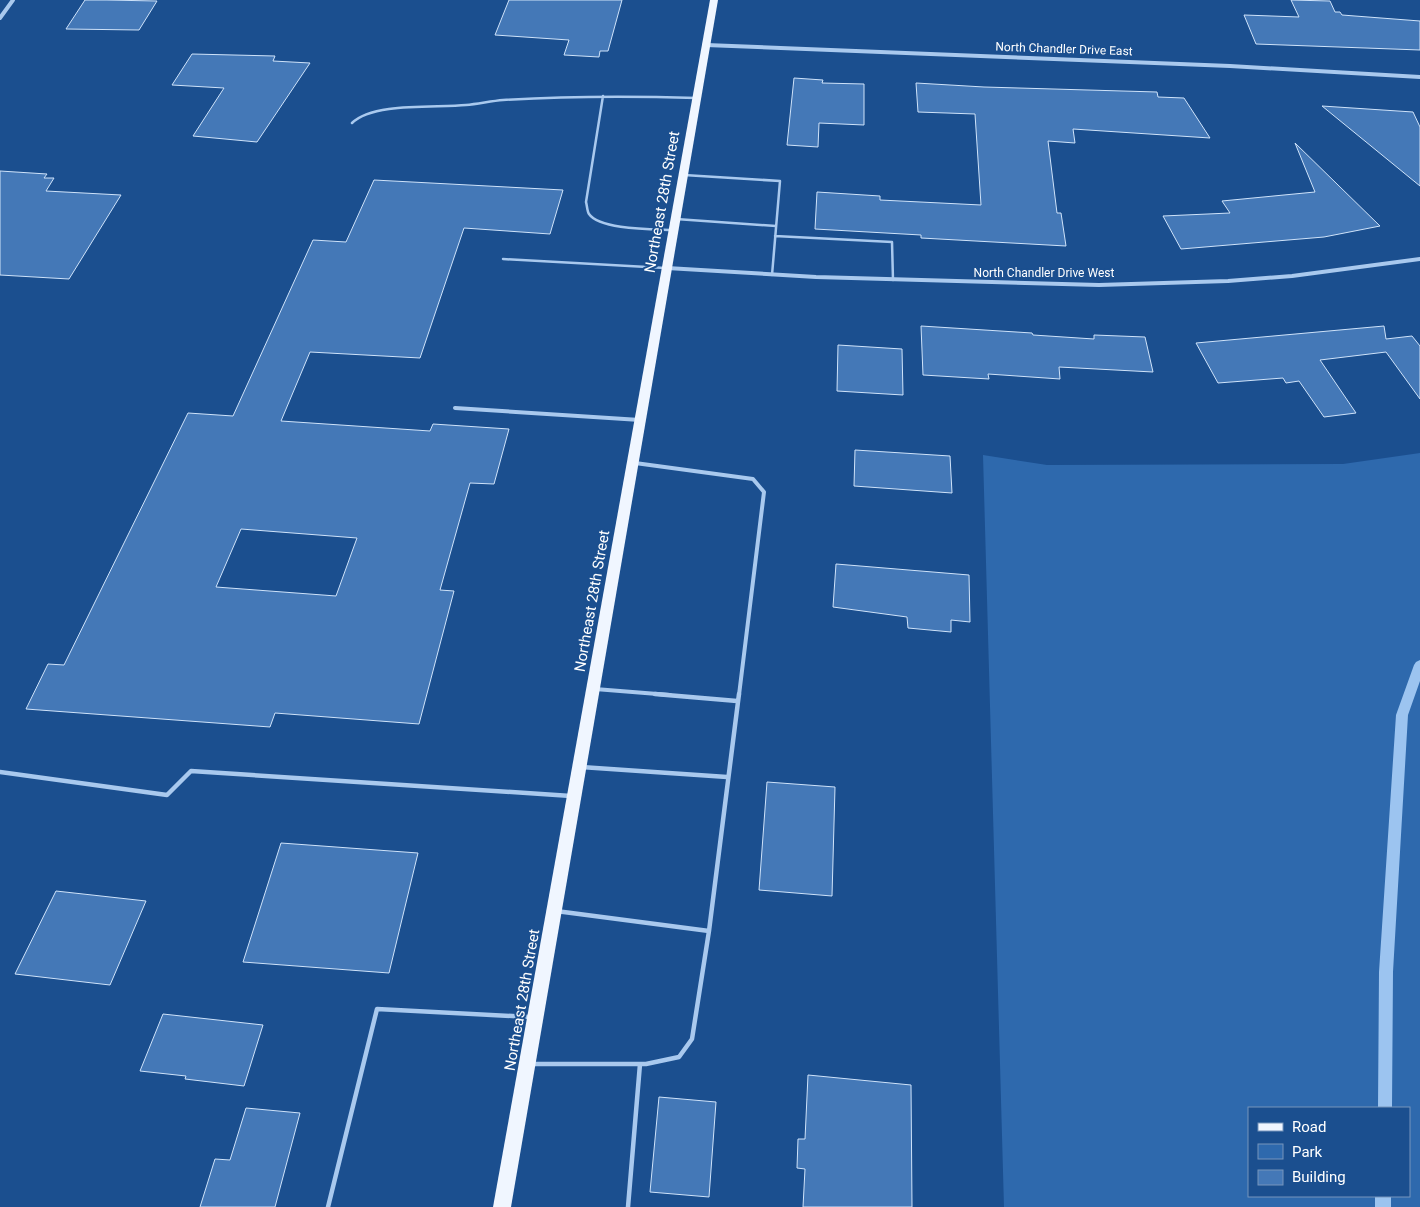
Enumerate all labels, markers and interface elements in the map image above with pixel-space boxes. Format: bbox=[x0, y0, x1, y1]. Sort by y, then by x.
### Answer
street label: North Chandler Drive East bbox=[995, 40, 1133, 58]
street label: Northeast 28th Street bbox=[641, 130, 683, 274]
street label: North Chandler Drive West bbox=[974, 266, 1114, 280]
street label: Northeast 28th Street bbox=[571, 529, 613, 673]
street label: Northeast 28th Street bbox=[501, 928, 543, 1072]
legend bbox=[1248, 1107, 1410, 1197]
text: Road bbox=[1292, 1118, 1326, 1136]
text: Park bbox=[1292, 1143, 1323, 1161]
text: Building bbox=[1292, 1168, 1346, 1186]

